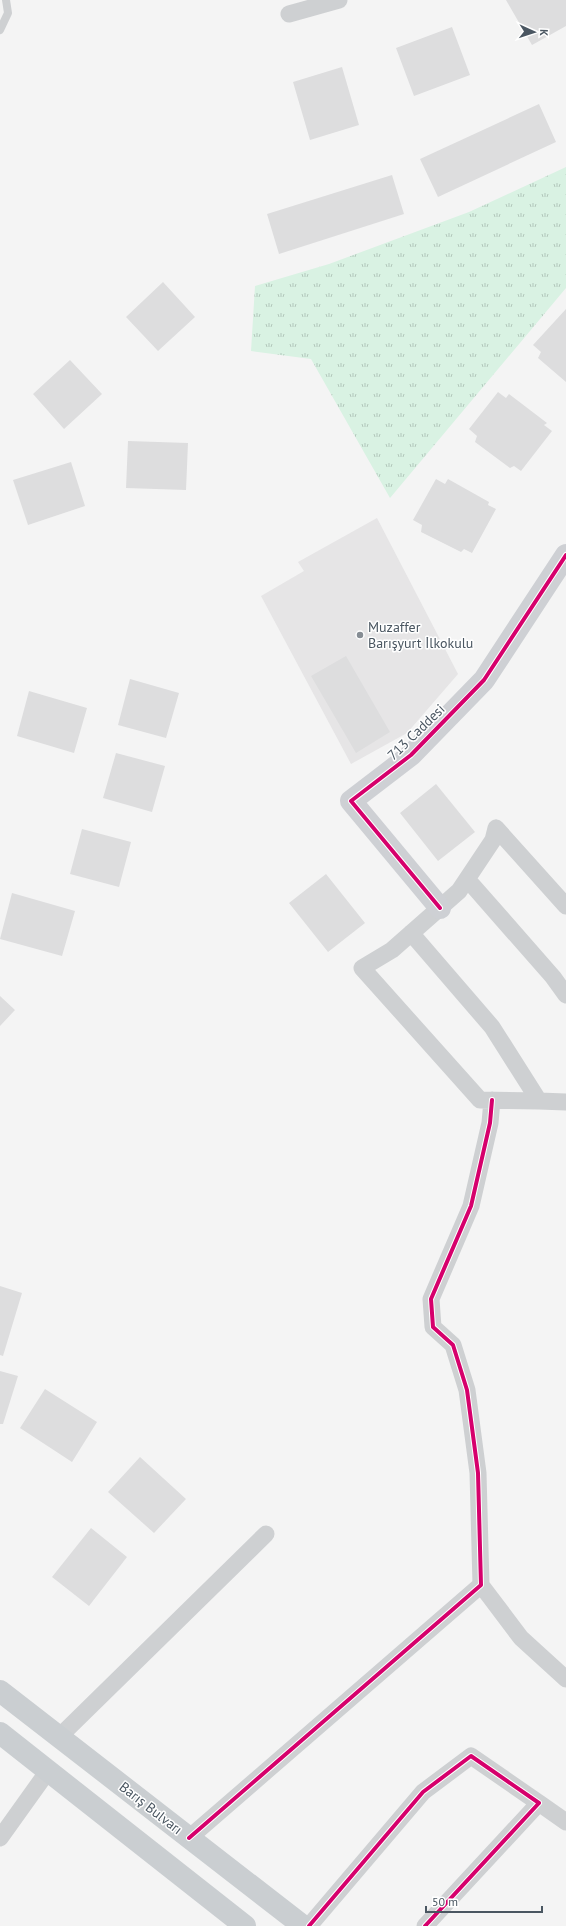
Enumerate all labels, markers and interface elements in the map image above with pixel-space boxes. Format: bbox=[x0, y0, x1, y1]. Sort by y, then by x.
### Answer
north arrow bbox=[514, 12, 554, 52]
text: K bbox=[537, 29, 551, 36]
place label: Muzaffer Barışyurt İlkokulu bbox=[368, 618, 473, 652]
marker: Muzaffer Barışyurt İlkokulu bbox=[355, 630, 365, 640]
street label: 713 Caddesi bbox=[383, 700, 449, 764]
street label: Barış Bulvarı bbox=[116, 1778, 186, 1838]
scale bar bbox=[426, 1888, 542, 1914]
text: 50 m bbox=[432, 1894, 458, 1909]

